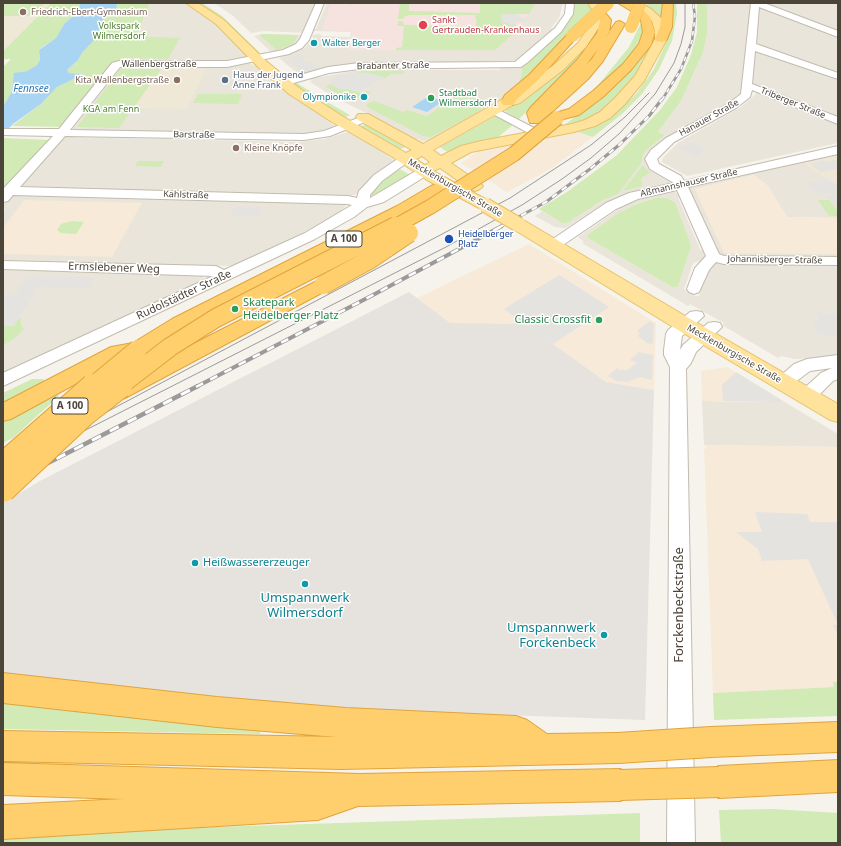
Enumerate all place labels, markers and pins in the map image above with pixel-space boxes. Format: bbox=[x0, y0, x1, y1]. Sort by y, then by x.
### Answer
marker: Friedrich-Ebert-Gymnasium bbox=[18, 7, 28, 17]
place label: Friedrich-Ebert-Gymnasium bbox=[31, 7, 147, 17]
place label: Sankt Gertrauden-Krankenhaus bbox=[432, 15, 539, 36]
marker: Sankt Gertrauden-Krankenhaus bbox=[417, 19, 429, 31]
marker: Walter Berger bbox=[309, 38, 319, 48]
place label: Walter Berger bbox=[322, 38, 381, 48]
place label: Haus der Jugend Anne Frank bbox=[233, 70, 303, 91]
place label: Kita Wallenbergstraße bbox=[75, 75, 169, 85]
marker: Kita Wallenbergstraße bbox=[172, 75, 182, 85]
marker: Haus der Jugend Anne Frank bbox=[220, 75, 230, 85]
place label: Stadtbad Wilmersdorf I bbox=[439, 88, 497, 109]
place label: Olympionike bbox=[303, 92, 356, 102]
marker: Olympionike bbox=[359, 92, 369, 102]
marker: Stadtbad Wilmersdorf I bbox=[426, 93, 436, 103]
marker: Kleine Knöpfe bbox=[231, 143, 241, 153]
place label: Kleine Knöpfe bbox=[244, 143, 303, 153]
place label: Heidelberger Platz bbox=[458, 229, 514, 250]
marker: Heidelberger Platz bbox=[443, 233, 455, 245]
place label: Skatepark Heidelberger Platz bbox=[243, 296, 339, 322]
marker: Skatepark Heidelberger Platz bbox=[230, 304, 240, 314]
place label: Classic Crossfit bbox=[514, 313, 591, 327]
marker: Classic Crossfit bbox=[594, 315, 604, 325]
place label: Heißwassererzeuger bbox=[203, 556, 309, 570]
marker: Heißwassererzeuger bbox=[190, 558, 200, 568]
marker: Umspannwerk Wilmersdorf bbox=[300, 579, 310, 589]
place label: Umspannwerk Wilmersdorf bbox=[260, 590, 350, 621]
place label: Umspannwerk Forckenbeck bbox=[507, 620, 596, 651]
marker: Umspannwerk Forckenbeck bbox=[599, 630, 609, 640]

